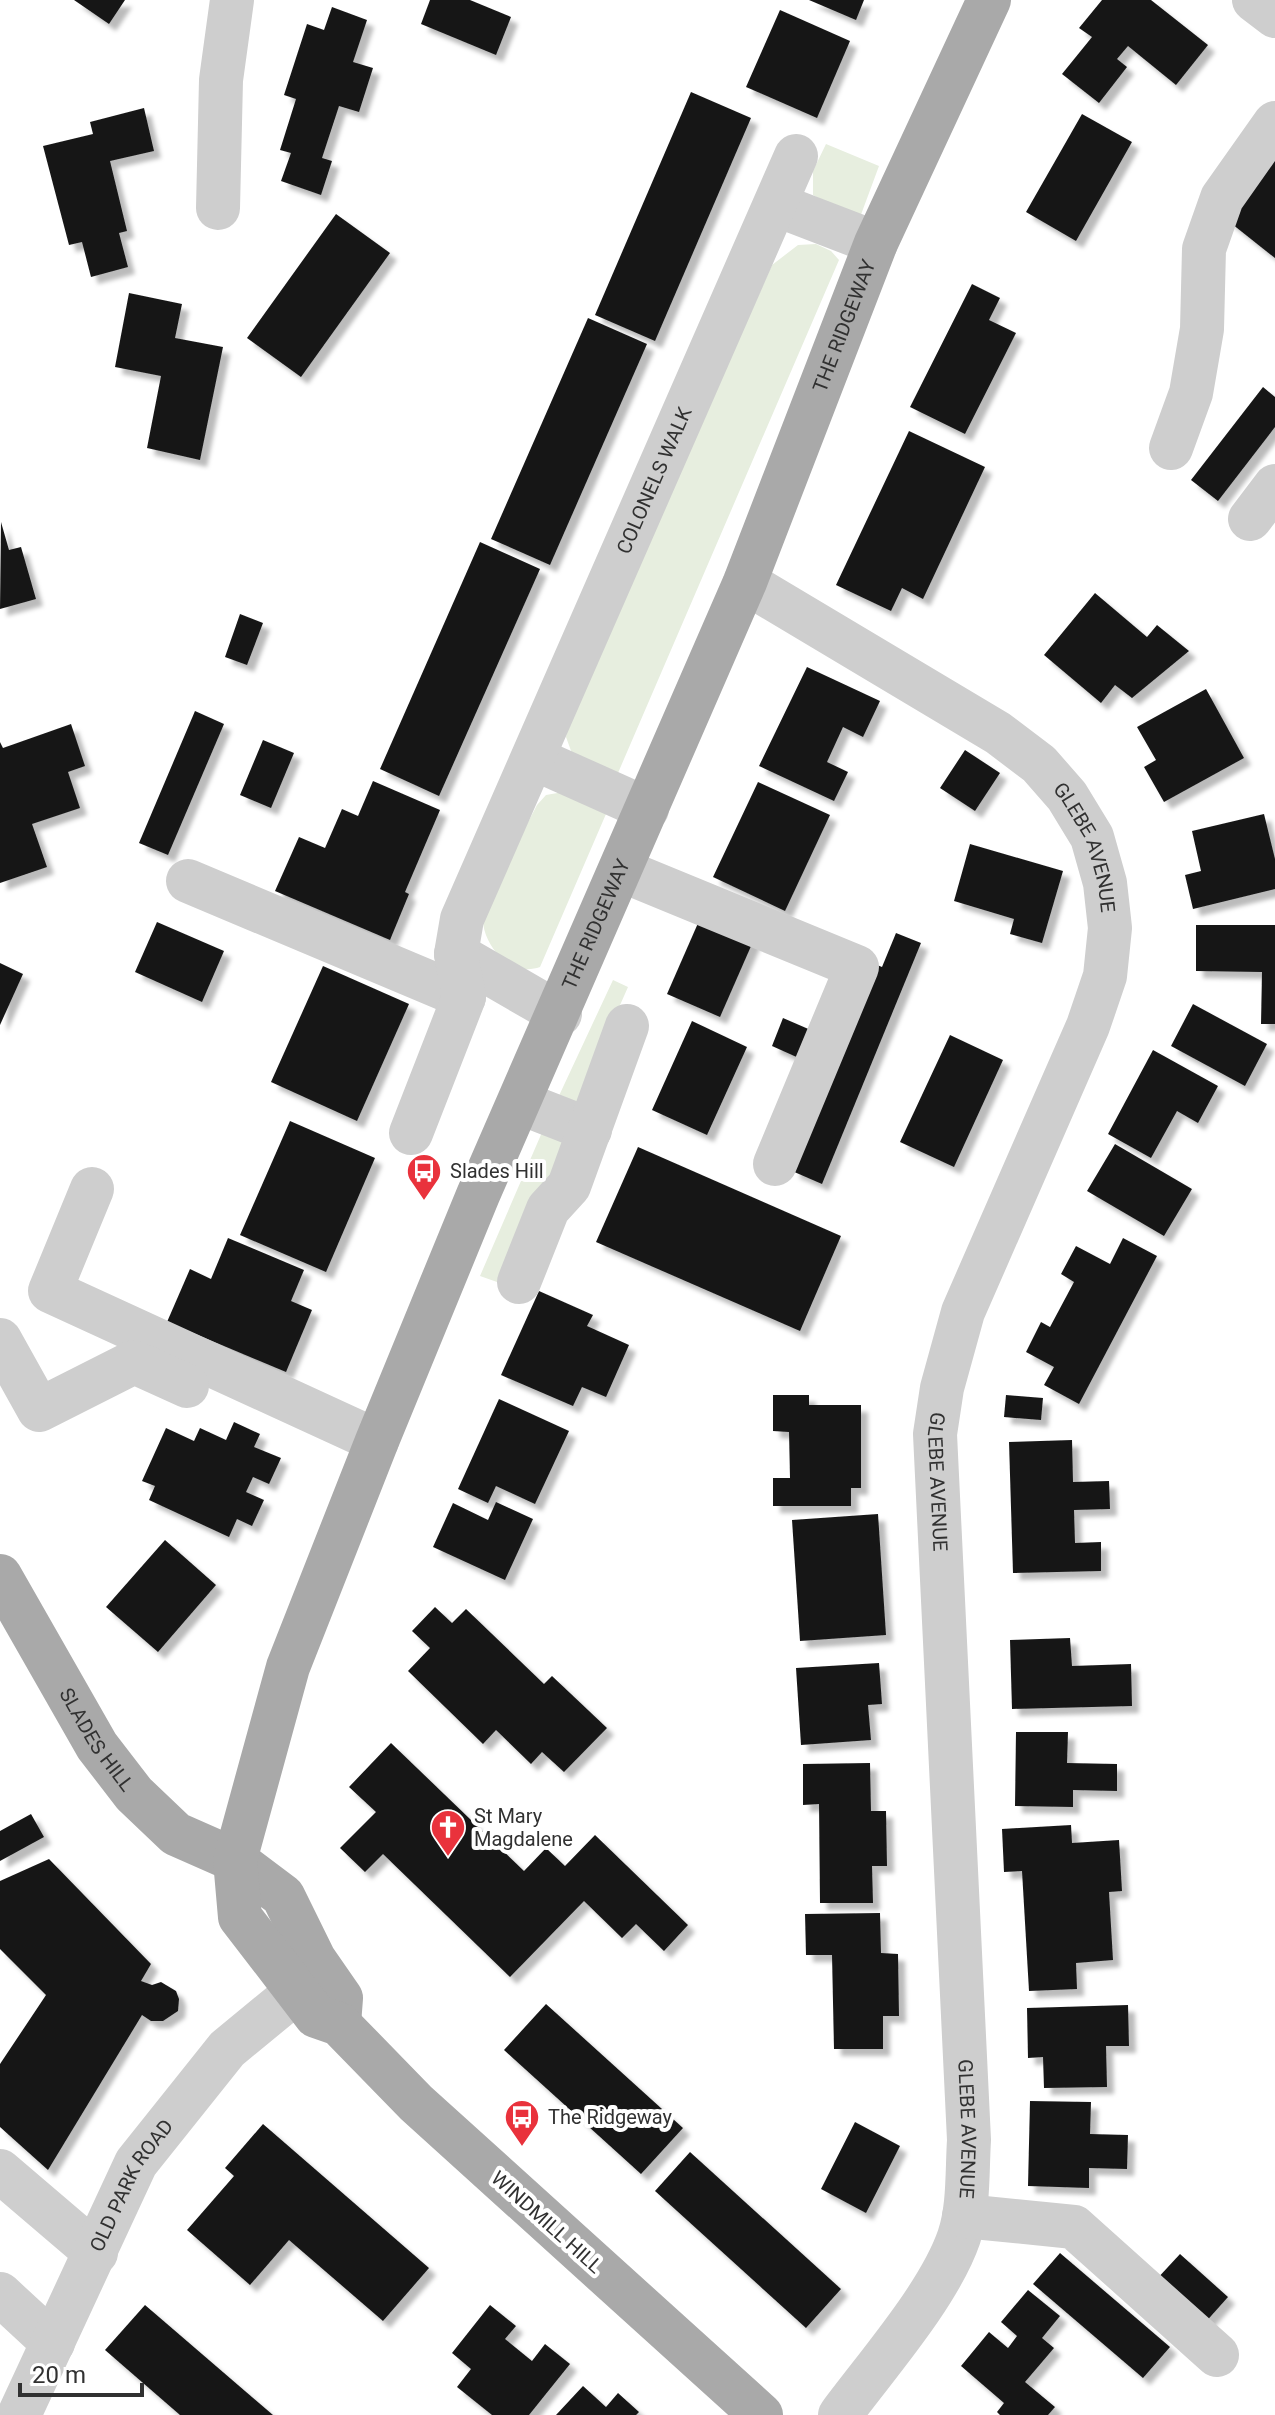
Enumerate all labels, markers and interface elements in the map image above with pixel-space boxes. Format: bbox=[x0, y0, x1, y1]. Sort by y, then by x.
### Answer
street label: THE RIDGEWAY bbox=[808, 256, 880, 395]
street label: COLONELS WALK bbox=[611, 403, 697, 557]
street label: GLEBE AVENUE bbox=[1049, 777, 1120, 914]
street label: THE RIDGEWAY bbox=[557, 855, 635, 993]
bus stop icon: Slades Hill bbox=[405, 1152, 443, 1202]
place label: Slades Hill bbox=[450, 1159, 544, 1183]
street label: GLEBE AVENUE bbox=[923, 1410, 953, 1552]
street label: SLADES HILL bbox=[54, 1684, 139, 1796]
place label: St Mary Magdalene bbox=[474, 1804, 573, 1851]
church icon: St Mary Magdalene bbox=[429, 1808, 467, 1858]
street label: GLEBE AVENUE bbox=[953, 2059, 981, 2200]
bus stop icon: The Ridgeway bbox=[503, 2098, 541, 2148]
place label: The Ridgeway bbox=[548, 2105, 673, 2129]
street label: OLD PARK ROAD bbox=[85, 2114, 178, 2255]
street label: WINDMILL HILL bbox=[486, 2166, 608, 2278]
scale bar bbox=[20, 2347, 142, 2397]
text: 20 m bbox=[32, 2361, 86, 2389]

